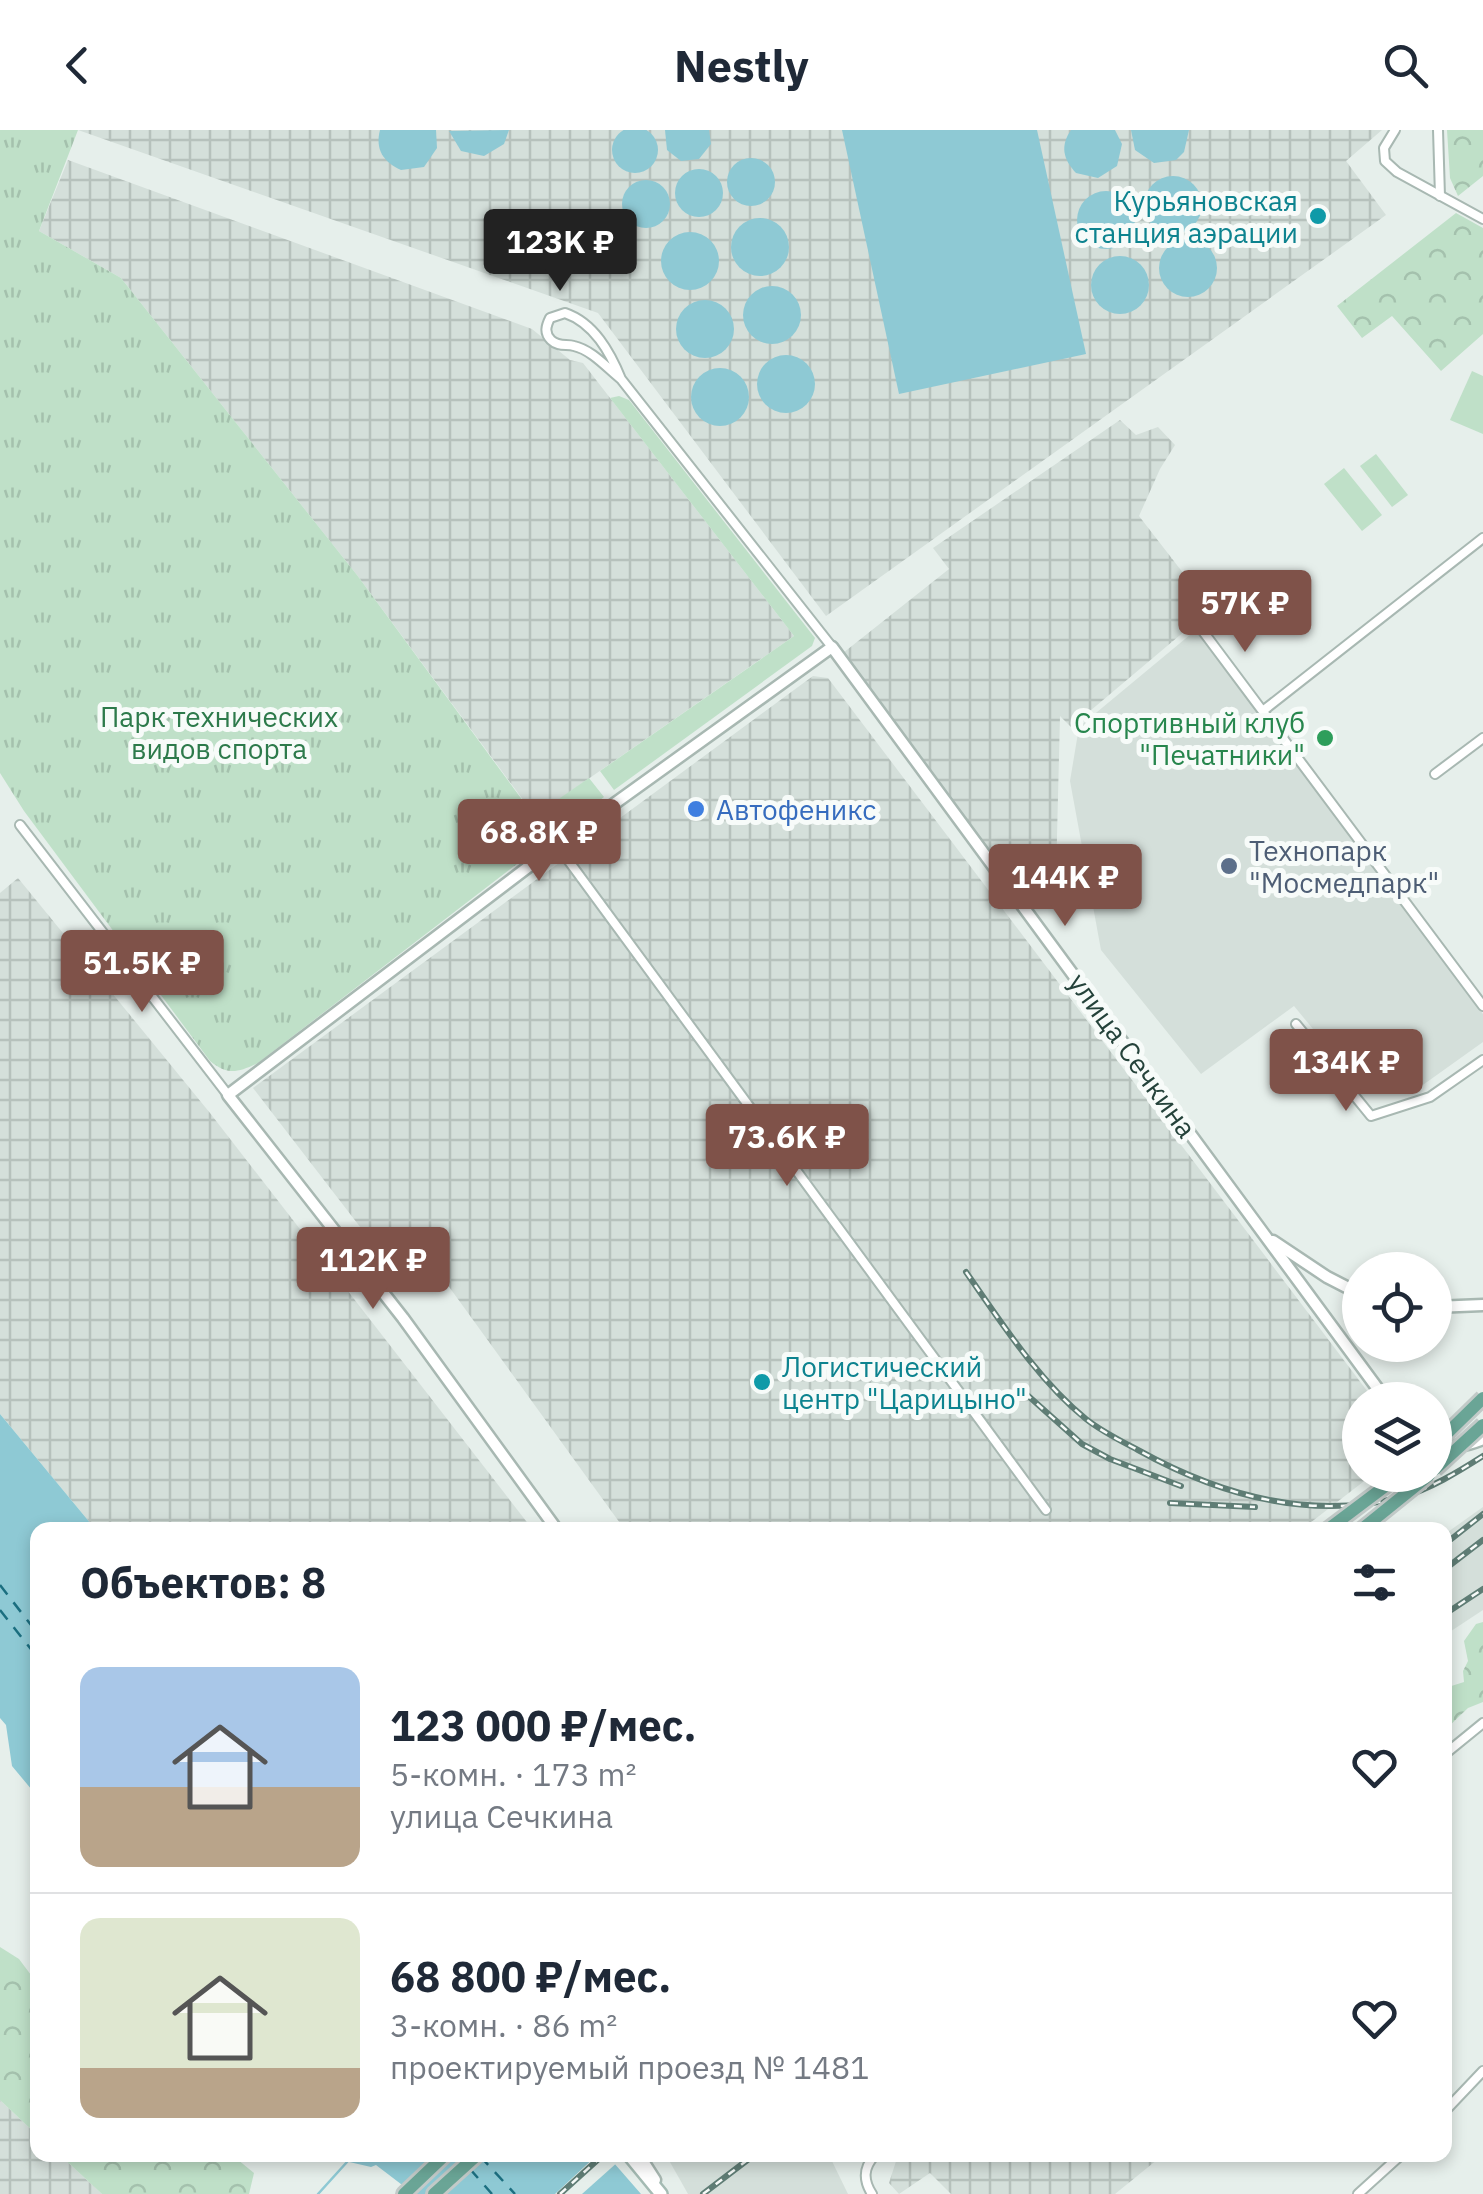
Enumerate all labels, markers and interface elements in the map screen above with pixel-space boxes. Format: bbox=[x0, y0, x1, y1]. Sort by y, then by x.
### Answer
text: Nestly bbox=[674, 36, 809, 94]
icon: back bbox=[50, 38, 105, 93]
icon: search bbox=[1378, 38, 1433, 93]
place label: Курьяновская станция аэрации bbox=[1075, 182, 1298, 251]
marker: Курьяновская станция аэрации bbox=[1307, 205, 1329, 227]
pin: 123K ₽ bbox=[479, 209, 641, 294]
text: 123K ₽ bbox=[506, 220, 614, 262]
pin: 57K ₽ bbox=[1175, 570, 1315, 655]
text: 57K ₽ bbox=[1200, 581, 1290, 623]
park label: Парк технических видов спорта bbox=[100, 698, 338, 767]
place label: Спортивный клуб "Печатники" bbox=[1074, 704, 1305, 773]
marker: Спортивный клуб "Печатники" bbox=[1314, 727, 1336, 749]
place label: Автофеникс bbox=[716, 791, 876, 828]
marker: Автофеникс bbox=[685, 798, 707, 820]
pin: 68.8K ₽ bbox=[447, 799, 631, 884]
text: 68.8K ₽ bbox=[480, 810, 598, 852]
place label: Технопарк "Мосмедпарк" bbox=[1249, 832, 1439, 901]
pin: 144K ₽ bbox=[984, 844, 1146, 929]
text: 144K ₽ bbox=[1011, 855, 1119, 897]
marker: Технопарк "Мосмедпарк" bbox=[1218, 855, 1240, 877]
pin: 51.5K ₽ bbox=[50, 930, 234, 1015]
text: 51.5K ₽ bbox=[83, 941, 201, 983]
street label: улица Сечкина bbox=[1061, 965, 1205, 1145]
pin: 134K ₽ bbox=[1265, 1029, 1427, 1114]
text: 134K ₽ bbox=[1292, 1040, 1400, 1082]
pin: 73.6K ₽ bbox=[695, 1104, 879, 1189]
text: 73.6K ₽ bbox=[728, 1115, 846, 1157]
pin: 112K ₽ bbox=[292, 1227, 454, 1312]
text: 112K ₽ bbox=[319, 1238, 427, 1280]
map controls bbox=[1342, 1252, 1452, 1492]
button: locate bbox=[1342, 1252, 1452, 1362]
place label: Логистический центр "Царицыно" bbox=[782, 1348, 1027, 1417]
marker: Логистический центр "Царицыно" bbox=[751, 1371, 773, 1393]
button: layers bbox=[1342, 1382, 1452, 1492]
text: Объектов: 8 bbox=[80, 1555, 326, 1610]
icon: filters bbox=[1347, 1555, 1402, 1610]
text: 123 000 ₽/мес. bbox=[390, 1698, 697, 1753]
icon: home bbox=[160, 1707, 280, 1827]
icon: heart bbox=[1347, 1740, 1402, 1795]
text: 5-комн. · 173 m² bbox=[390, 1753, 636, 1795]
text: улица Сечкина bbox=[390, 1795, 613, 1837]
text: 68 800 ₽/мес. bbox=[390, 1949, 671, 2004]
icon: home bbox=[160, 1958, 280, 2078]
icon: heart bbox=[1347, 1991, 1402, 2046]
text: 3-комн. · 86 m² bbox=[390, 2004, 617, 2046]
text: проектируемый проезд № 1481 bbox=[390, 2046, 869, 2088]

